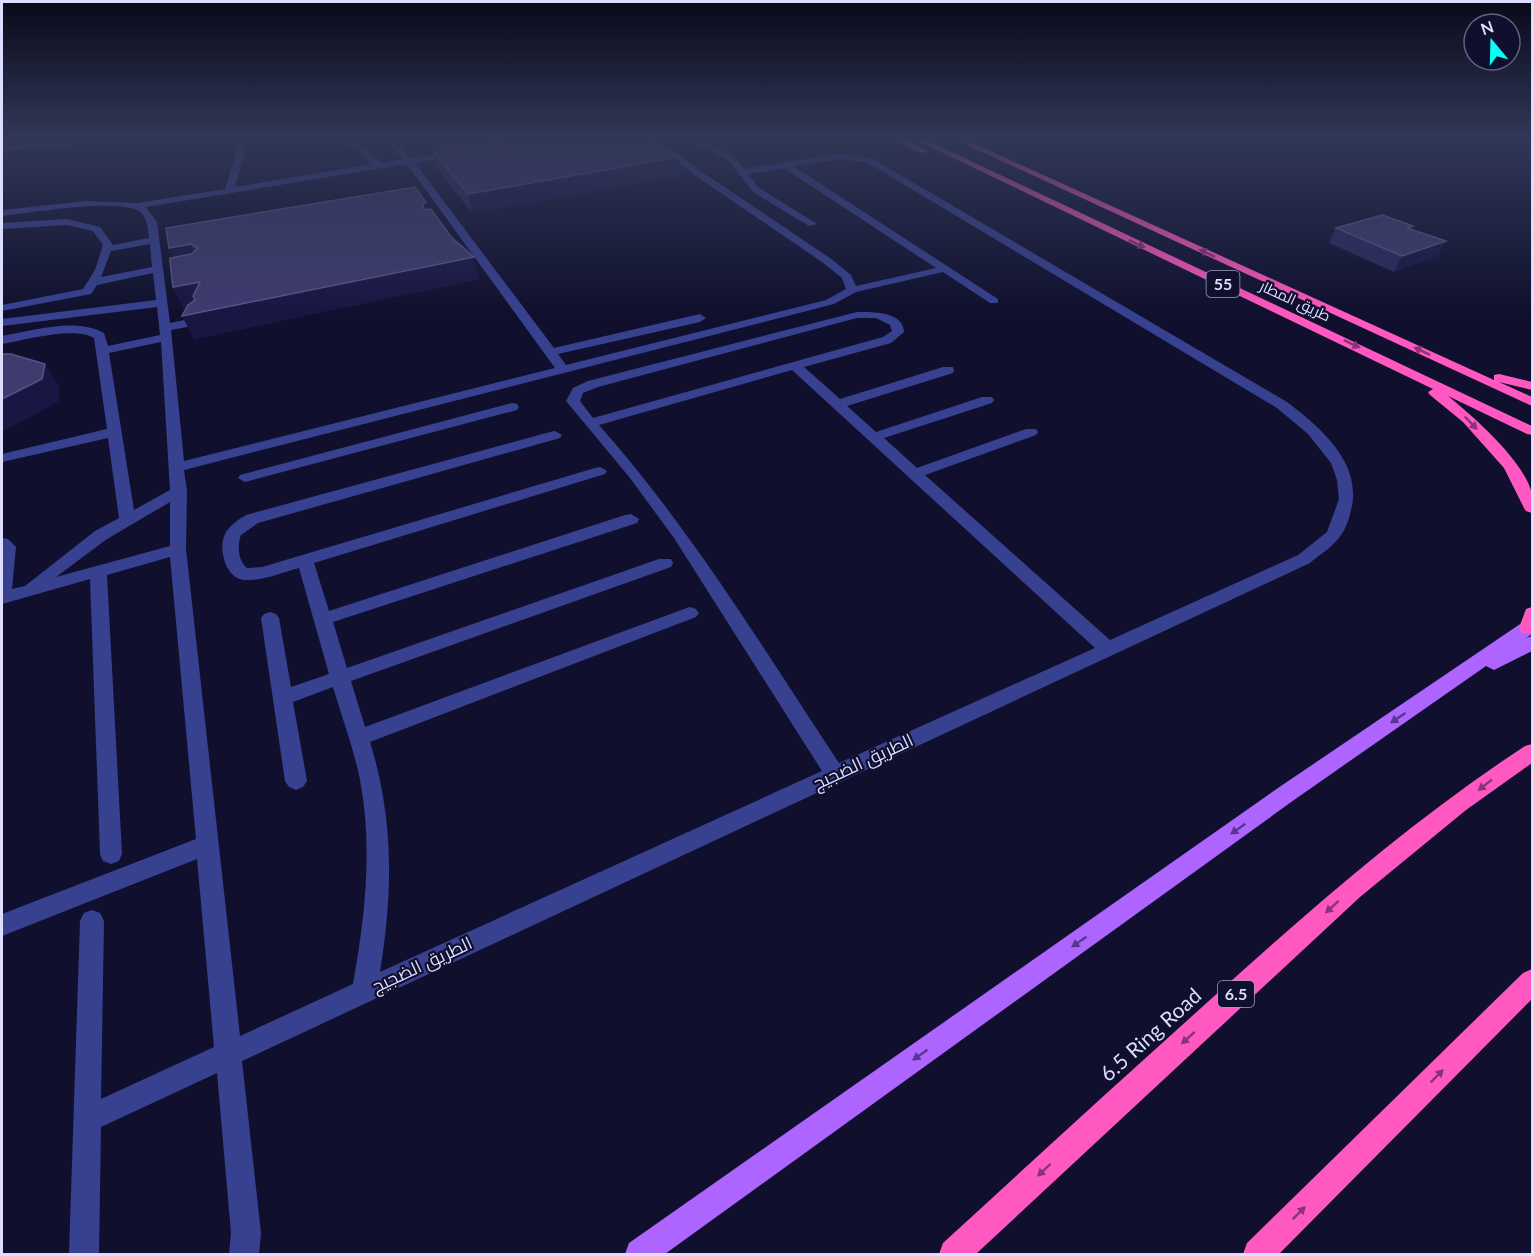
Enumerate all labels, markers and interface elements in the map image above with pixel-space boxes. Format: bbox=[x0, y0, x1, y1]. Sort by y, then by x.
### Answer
north arrow bbox=[1462, 12, 1522, 72]
text: N bbox=[1478, 16, 1496, 38]
one-way arrow bbox=[1128, 239, 1145, 248]
one-way arrow bbox=[1198, 248, 1215, 257]
road number: 55 bbox=[1206, 271, 1240, 297]
street label: طريق المطار bbox=[1255, 275, 1334, 326]
one-way arrow bbox=[1343, 339, 1361, 349]
one-way arrow bbox=[1413, 346, 1431, 356]
one-way arrow bbox=[1464, 416, 1478, 430]
one-way arrow bbox=[1390, 712, 1406, 724]
street label: الطريق الضجيج bbox=[809, 728, 917, 796]
one-way arrow bbox=[1477, 778, 1492, 790]
one-way arrow bbox=[1230, 823, 1246, 835]
one-way arrow bbox=[1325, 900, 1340, 913]
street label: الطريق الضجيج bbox=[368, 931, 476, 999]
one-way arrow bbox=[1071, 936, 1087, 948]
road number: 6.5 bbox=[1218, 981, 1254, 1007]
street label: 6.5 Ring Road bbox=[1094, 982, 1206, 1086]
one-way arrow bbox=[1181, 1030, 1195, 1044]
one-way arrow bbox=[912, 1049, 928, 1061]
one-way arrow bbox=[1430, 1069, 1444, 1083]
one-way arrow bbox=[1037, 1163, 1052, 1177]
one-way arrow bbox=[1292, 1207, 1306, 1221]

